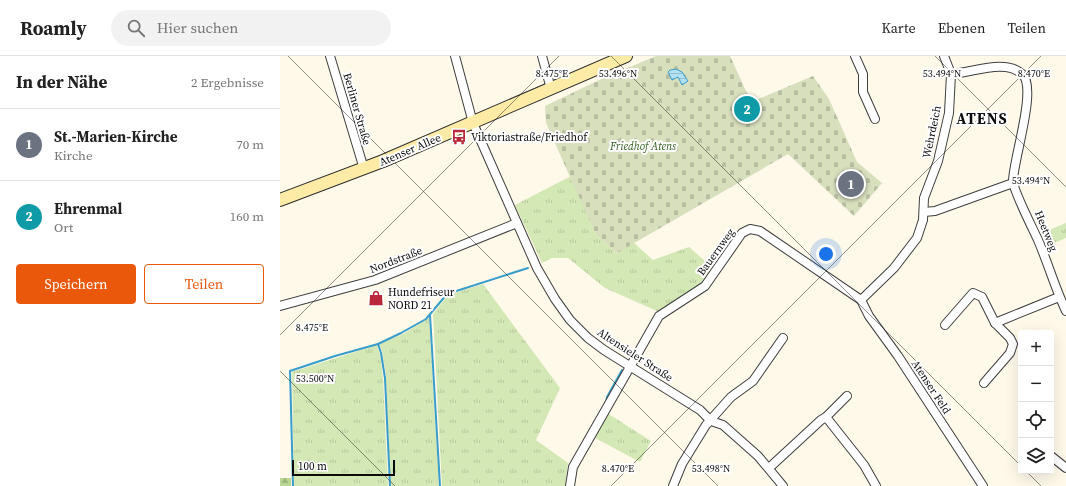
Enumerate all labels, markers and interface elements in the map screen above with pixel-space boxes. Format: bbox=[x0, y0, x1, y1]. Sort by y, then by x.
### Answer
search box bbox=[111, 10, 391, 46]
text: Roamly bbox=[20, 15, 87, 41]
icon: search bbox=[125, 17, 147, 39]
text: Hier suchen bbox=[157, 17, 238, 38]
text: Karte bbox=[881, 18, 916, 38]
text: Ebenen bbox=[938, 18, 985, 38]
text: Teilen bbox=[1007, 18, 1046, 38]
text: 8.475°E bbox=[536, 67, 568, 80]
text: 53.496°N bbox=[599, 67, 637, 80]
text: 53.494°N bbox=[923, 67, 961, 80]
text: 8.470°E bbox=[1018, 67, 1050, 80]
text: In der Nähe bbox=[16, 70, 107, 94]
street label: Berliner Straße bbox=[340, 71, 375, 147]
text: 2 Ergebnisse bbox=[191, 74, 264, 91]
pin: 2 bbox=[734, 94, 760, 124]
street label: Wehrdeich bbox=[919, 104, 945, 160]
district label: ATENS bbox=[956, 108, 1008, 129]
text: St.-Marien-Kirche bbox=[54, 126, 178, 147]
bus stop icon: Viktoriastraße/Friedhof bbox=[450, 128, 468, 146]
street label: Atenser Allee bbox=[377, 130, 443, 170]
place label: Viktoriastraße/Friedhof bbox=[471, 130, 588, 145]
text: 1 bbox=[25, 136, 33, 153]
text: 70 m bbox=[236, 136, 264, 153]
park label: Friedhof Atens bbox=[609, 139, 676, 154]
text: Kirche bbox=[54, 147, 93, 164]
pin: 1 bbox=[838, 169, 864, 199]
text: 53.494°N bbox=[1012, 174, 1050, 187]
text: Ehrenmal bbox=[54, 198, 122, 219]
text: 2 bbox=[25, 208, 33, 225]
text: 160 m bbox=[230, 208, 264, 225]
street label: Heetweg bbox=[1031, 208, 1061, 254]
text: Ort bbox=[54, 219, 73, 236]
street label: Bauernweg bbox=[694, 225, 738, 279]
street label: Nordstraße bbox=[367, 243, 425, 277]
your location bbox=[816, 244, 836, 264]
button: Speichern bbox=[16, 264, 136, 304]
button: Teilen bbox=[144, 264, 264, 304]
place label: Hundefriseur NORD 21 bbox=[388, 285, 455, 313]
shop icon: Hundefriseur NORD 21 bbox=[367, 289, 385, 307]
text: 8.475°E bbox=[296, 321, 328, 334]
street label: Altensieler Straße bbox=[594, 325, 676, 385]
map controls bbox=[1018, 330, 1054, 474]
button: + bbox=[1018, 330, 1054, 366]
street label: Atenser Feld bbox=[908, 357, 954, 417]
button: − bbox=[1018, 366, 1054, 402]
text: 53.500°N bbox=[296, 372, 334, 385]
button: locate bbox=[1018, 402, 1054, 438]
button: layers bbox=[1018, 438, 1054, 474]
scale bar bbox=[292, 458, 395, 477]
text: 100 m bbox=[298, 459, 327, 474]
text: 8.470°E bbox=[602, 462, 634, 475]
text: 53.498°N bbox=[692, 462, 730, 475]

